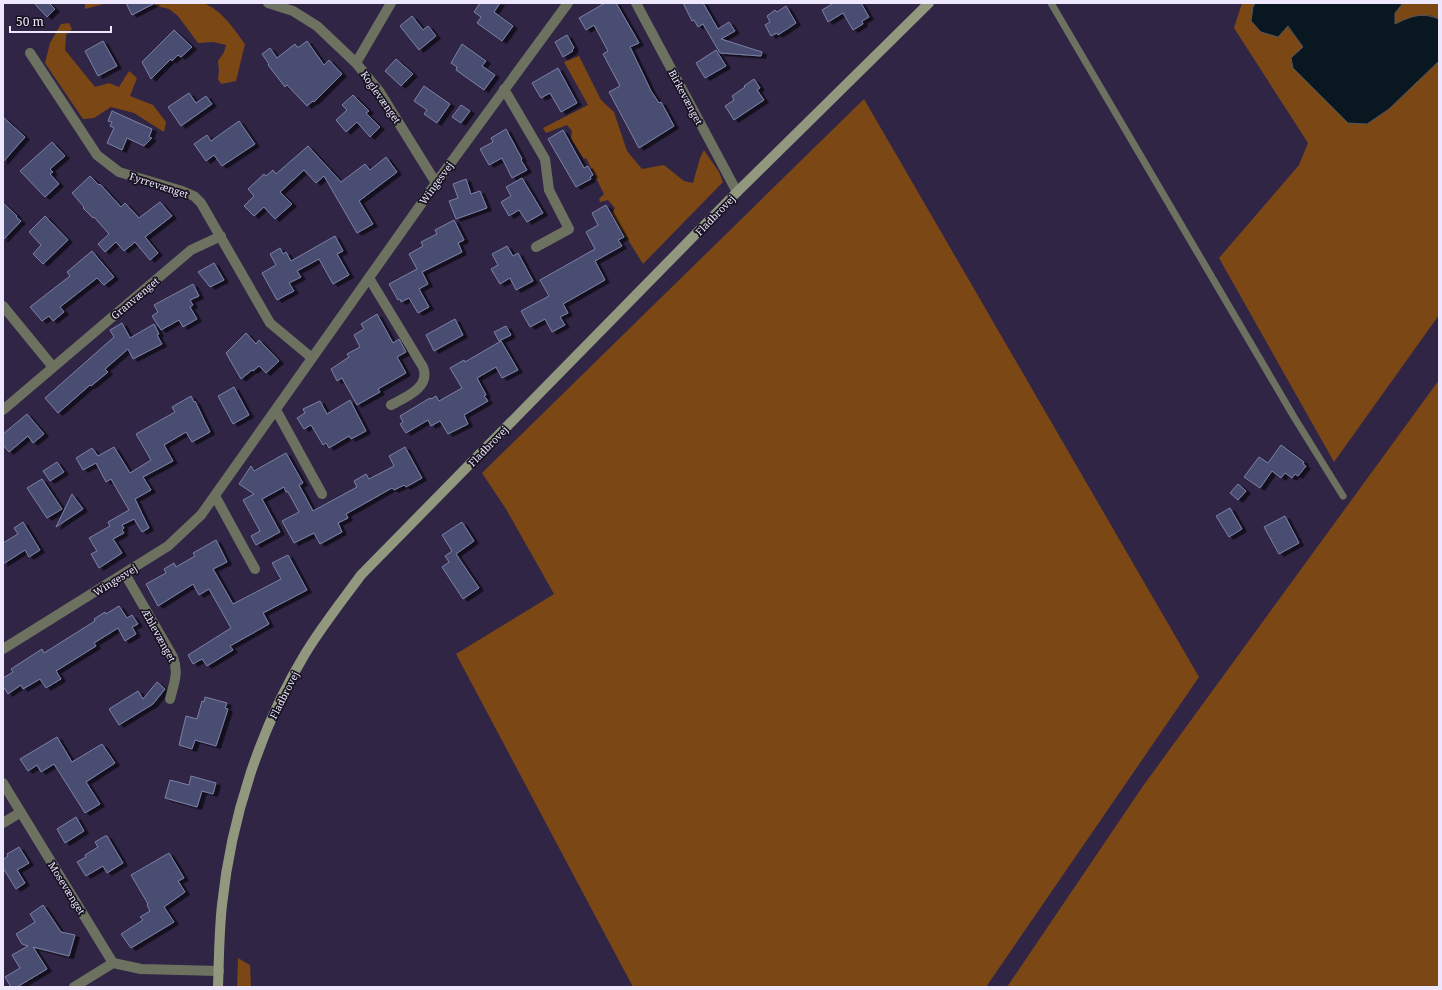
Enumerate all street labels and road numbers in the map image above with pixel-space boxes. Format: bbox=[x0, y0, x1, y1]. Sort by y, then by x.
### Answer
street label: Birkevænget bbox=[666, 67, 707, 127]
street label: Koglevænget bbox=[358, 68, 405, 127]
street label: Wingesvej bbox=[416, 159, 456, 207]
street label: Fyrrevænget bbox=[128, 169, 191, 201]
street label: Fladbrovej bbox=[692, 192, 738, 238]
street label: Granvænget bbox=[108, 273, 162, 322]
street label: Fladbrovej bbox=[465, 423, 511, 469]
street label: Wingesvej bbox=[90, 561, 140, 599]
street label: Æblevænget bbox=[139, 606, 180, 665]
street label: Fladbrovej bbox=[266, 669, 302, 721]
street label: Mosevænget bbox=[45, 859, 89, 918]

